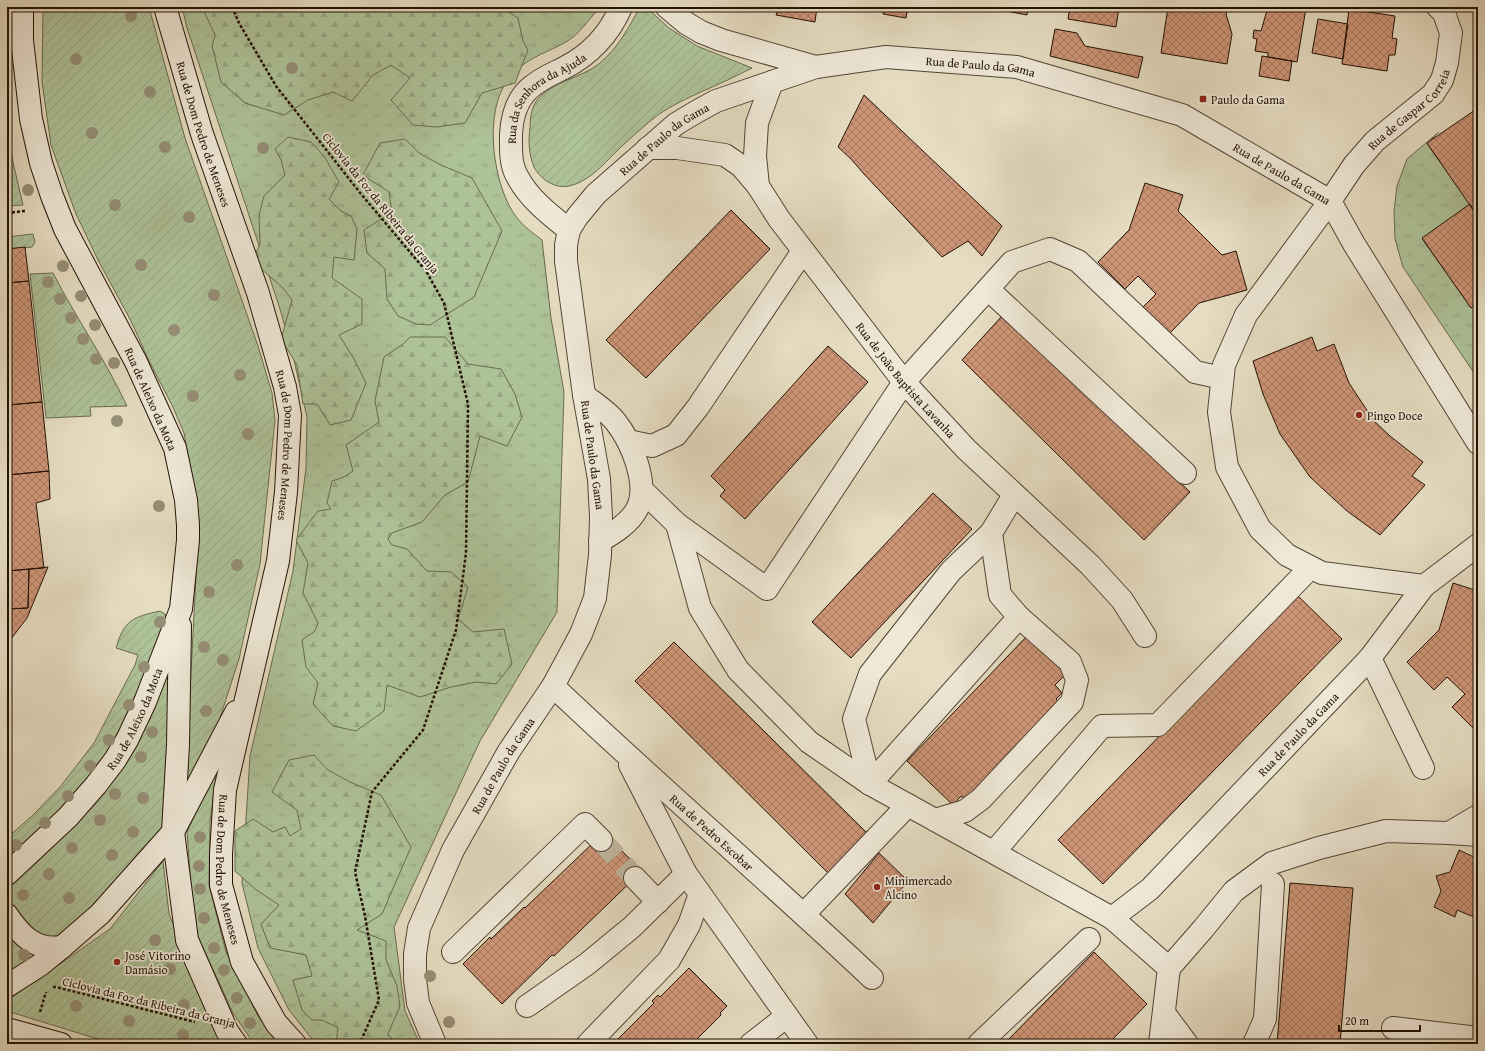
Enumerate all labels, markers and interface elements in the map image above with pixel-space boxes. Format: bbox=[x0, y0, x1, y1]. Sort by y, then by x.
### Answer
street label: Rua da Senhora da Ajuda bbox=[502, 48, 590, 144]
street label: Rua de Paulo da Gama bbox=[925, 52, 1038, 80]
street label: Rua de Dom Pedro de Meneses bbox=[173, 59, 236, 209]
street label: Rua de Gaspar Correia bbox=[1363, 67, 1453, 153]
place label: Paulo da Gama bbox=[1211, 91, 1285, 108]
marker: Paulo da Gama bbox=[1198, 94, 1208, 104]
street label: Rua de Paulo da Gama bbox=[615, 98, 712, 179]
street label: Ciclovia da Foz da Ribeira da Granja bbox=[319, 129, 444, 278]
street label: Rua de Paulo da Gama bbox=[1230, 138, 1334, 208]
street label: Rua de João Baptista Lavanha bbox=[852, 318, 960, 442]
street label: Rua de Aleixo da Mota bbox=[121, 345, 182, 454]
street label: Rua de Dom Pedro de Meneses bbox=[272, 368, 299, 522]
street label: Rua de Paulo da Gama bbox=[577, 399, 609, 511]
place label: Pingo Doce bbox=[1367, 407, 1423, 424]
marker: Pingo Doce bbox=[1354, 410, 1364, 420]
street label: Rua de Aleixo da Mota bbox=[102, 665, 166, 773]
street label: Rua de Paulo da Gama bbox=[1254, 688, 1342, 780]
street label: Rua de Paulo da Gama bbox=[467, 713, 538, 817]
street label: Rua de Pedro Escobar bbox=[666, 790, 758, 874]
street label: Rua de Dom Pedro de Meneses bbox=[213, 794, 245, 947]
place label: Minimercado Alcino bbox=[885, 872, 952, 903]
marker: Minimercado Alcino bbox=[872, 882, 882, 892]
place label: José Vitorino Damásio bbox=[123, 947, 191, 978]
marker: José Vitorino Damásio bbox=[112, 957, 122, 967]
street label: Ciclovia da Foz da Ribeira da Granja bbox=[61, 972, 237, 1032]
scale bar bbox=[1339, 1007, 1420, 1033]
text: 20 m bbox=[1345, 1012, 1369, 1029]

